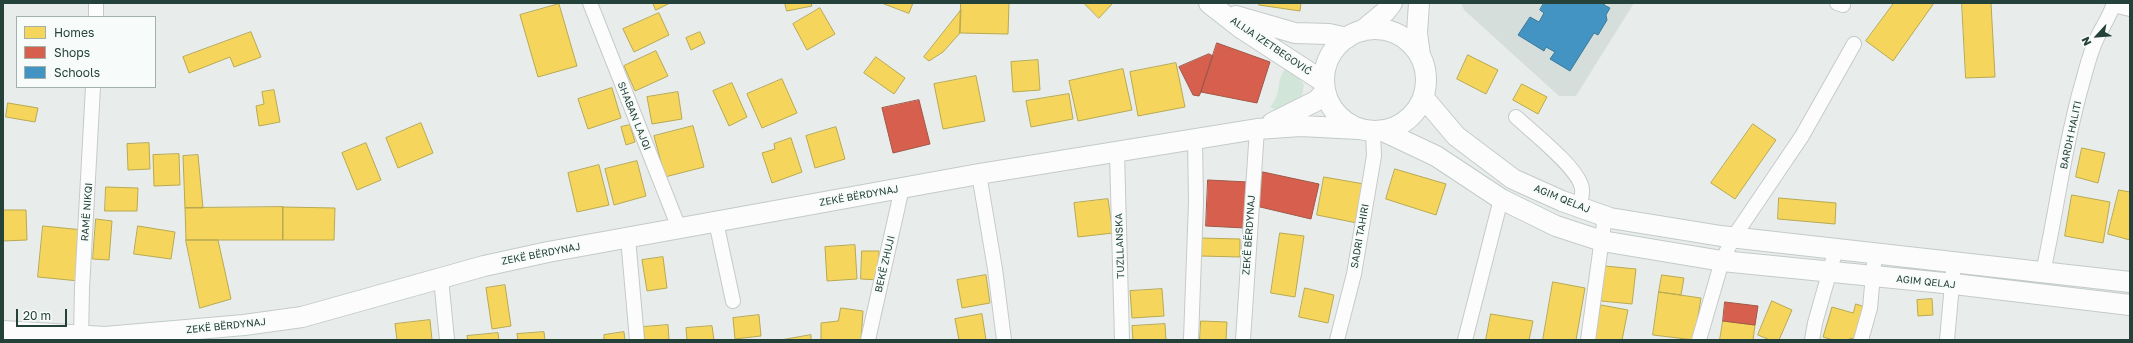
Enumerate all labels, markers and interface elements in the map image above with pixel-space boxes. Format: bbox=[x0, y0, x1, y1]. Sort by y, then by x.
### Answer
street label: ALIJA IZETBEGOVIĆ bbox=[1228, 14, 1314, 78]
legend bbox=[16, 16, 156, 88]
north arrow bbox=[2077, 16, 2117, 56]
text: Homes bbox=[54, 25, 94, 40]
text: N bbox=[2078, 35, 2093, 48]
text: Shops bbox=[54, 45, 90, 60]
text: Schools bbox=[54, 65, 100, 80]
street label: SHABAN LAJQI bbox=[615, 80, 653, 152]
street label: BARDH HALITI bbox=[2058, 100, 2084, 170]
street label: RAMË NIKQI bbox=[79, 182, 95, 242]
street label: AGIM QELAJ bbox=[1532, 182, 1592, 216]
street label: ZEKË BËRDYNAJ bbox=[818, 183, 900, 209]
street label: ZEKË BËRDYNAJ bbox=[1240, 195, 1258, 275]
street label: SADRI TAHIRI bbox=[1348, 203, 1372, 269]
street label: TUZLLANSKA bbox=[1113, 213, 1127, 279]
street label: BEKË ZHUJI bbox=[873, 234, 897, 294]
street label: ZEKË BËRDYNAJ bbox=[500, 240, 582, 268]
street label: AGIM QELAJ bbox=[1896, 273, 1956, 291]
scale bar bbox=[18, 301, 69, 327]
text: 20 m bbox=[23, 308, 51, 323]
street label: ZEKË BËRDYNAJ bbox=[185, 316, 267, 336]

